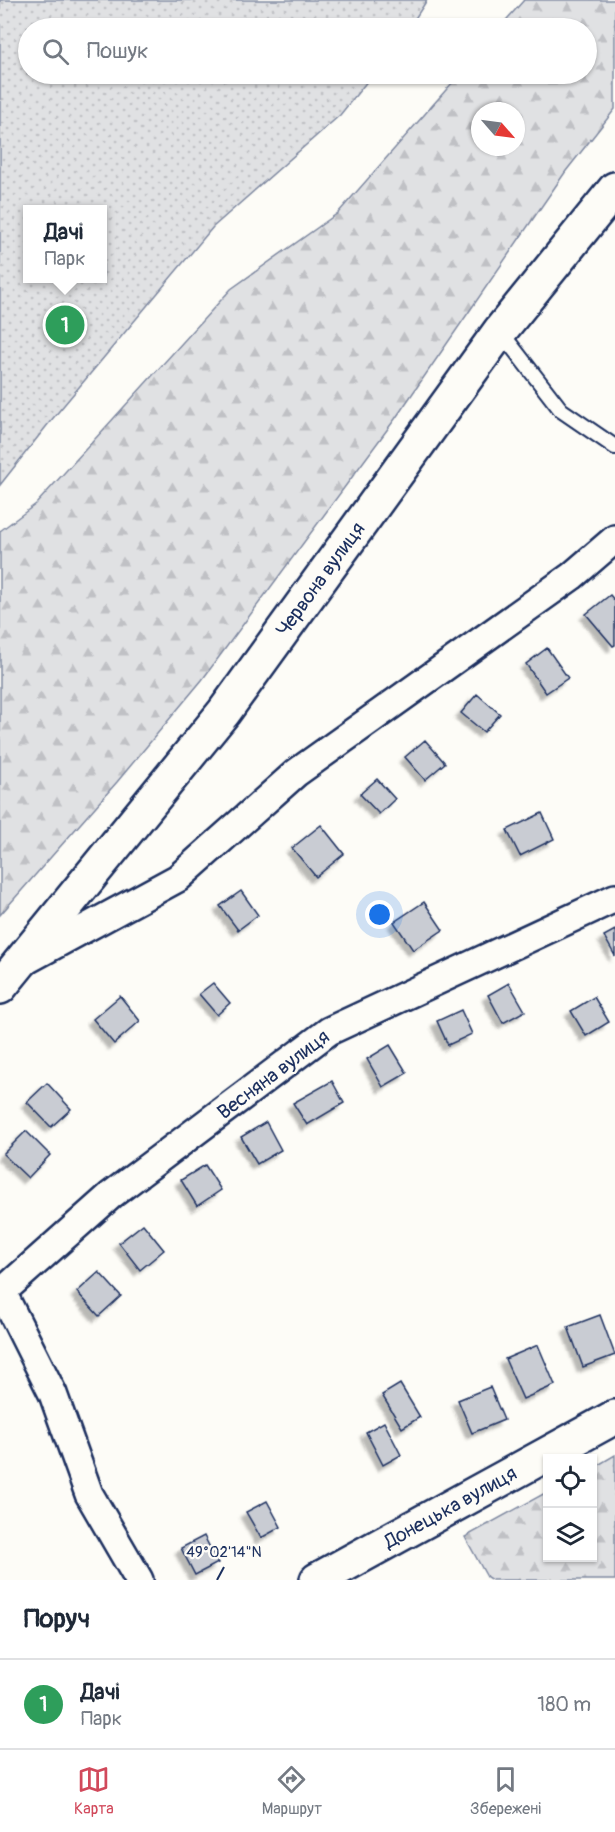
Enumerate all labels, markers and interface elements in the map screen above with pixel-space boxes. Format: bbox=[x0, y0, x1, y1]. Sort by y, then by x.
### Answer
search box bbox=[18, 18, 597, 84]
icon: search bbox=[39, 35, 72, 68]
text: Пошук bbox=[87, 37, 148, 65]
north arrow bbox=[471, 102, 525, 156]
popup bbox=[23, 205, 107, 283]
text: Дачі bbox=[44, 218, 83, 246]
text: Парк bbox=[44, 246, 86, 271]
pin: 1 bbox=[46, 302, 84, 348]
street label: Червона вулиця bbox=[271, 517, 370, 641]
your location bbox=[365, 900, 394, 929]
street label: Весняна вулиця bbox=[212, 1024, 334, 1125]
map controls bbox=[543, 1454, 597, 1562]
button: locate bbox=[543, 1454, 597, 1508]
street label: Донецька вулиця bbox=[379, 1461, 521, 1555]
button: layers bbox=[543, 1508, 597, 1562]
text: 49°02'14"N bbox=[186, 1543, 262, 1562]
text: Поруч bbox=[24, 1603, 90, 1635]
text: Дачі bbox=[81, 1678, 119, 1706]
text: 1 bbox=[40, 1692, 47, 1717]
text: 180 m bbox=[537, 1692, 591, 1717]
text: Парк bbox=[81, 1706, 122, 1731]
tab: Карта bbox=[74, 1763, 114, 1819]
tab: Маршрут bbox=[262, 1763, 322, 1819]
tab: Збережені bbox=[470, 1763, 541, 1819]

